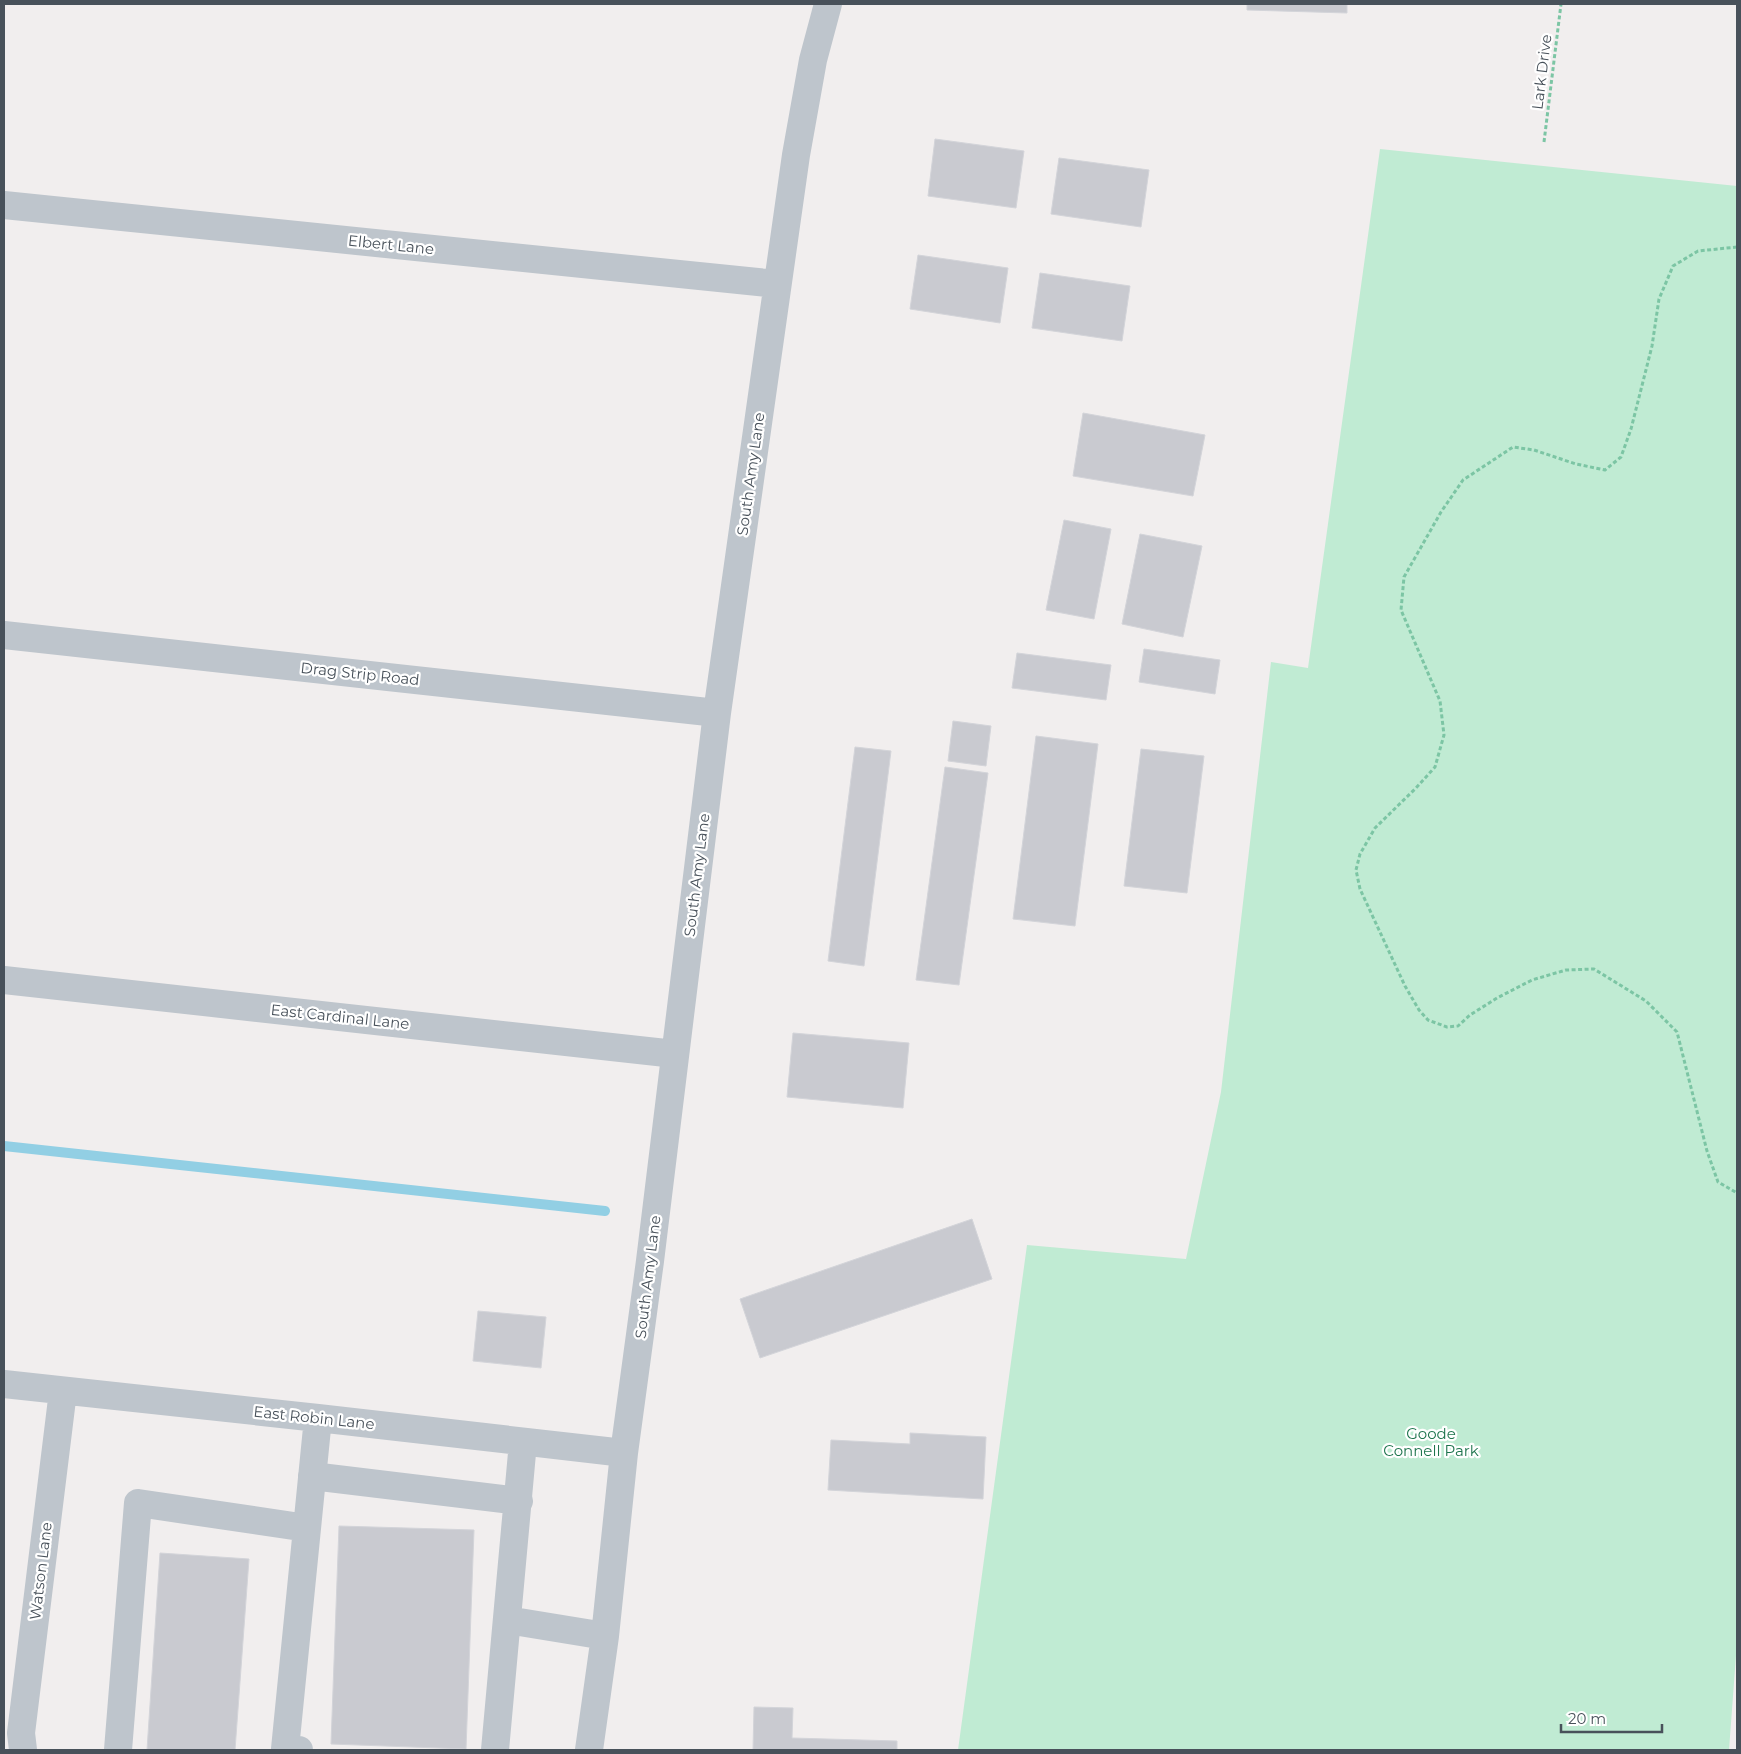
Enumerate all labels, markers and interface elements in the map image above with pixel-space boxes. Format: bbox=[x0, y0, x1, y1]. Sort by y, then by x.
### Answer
street label: Lark Drive bbox=[1527, 33, 1556, 111]
street label: Elbert Lane bbox=[347, 231, 435, 258]
street label: South Amy Lane bbox=[732, 411, 769, 537]
street label: Drag Strip Road bbox=[300, 658, 420, 689]
street label: South Amy Lane bbox=[680, 812, 714, 938]
street label: East Cardinal Lane bbox=[270, 1000, 410, 1033]
street label: South Amy Lane bbox=[631, 1214, 665, 1340]
street label: East Robin Lane bbox=[253, 1402, 375, 1433]
park label: Goode Connell Park bbox=[1383, 1424, 1479, 1460]
street label: Watson Lane bbox=[25, 1521, 56, 1621]
scale bar bbox=[1561, 1702, 1662, 1734]
text: 20 m bbox=[1568, 1709, 1606, 1728]

